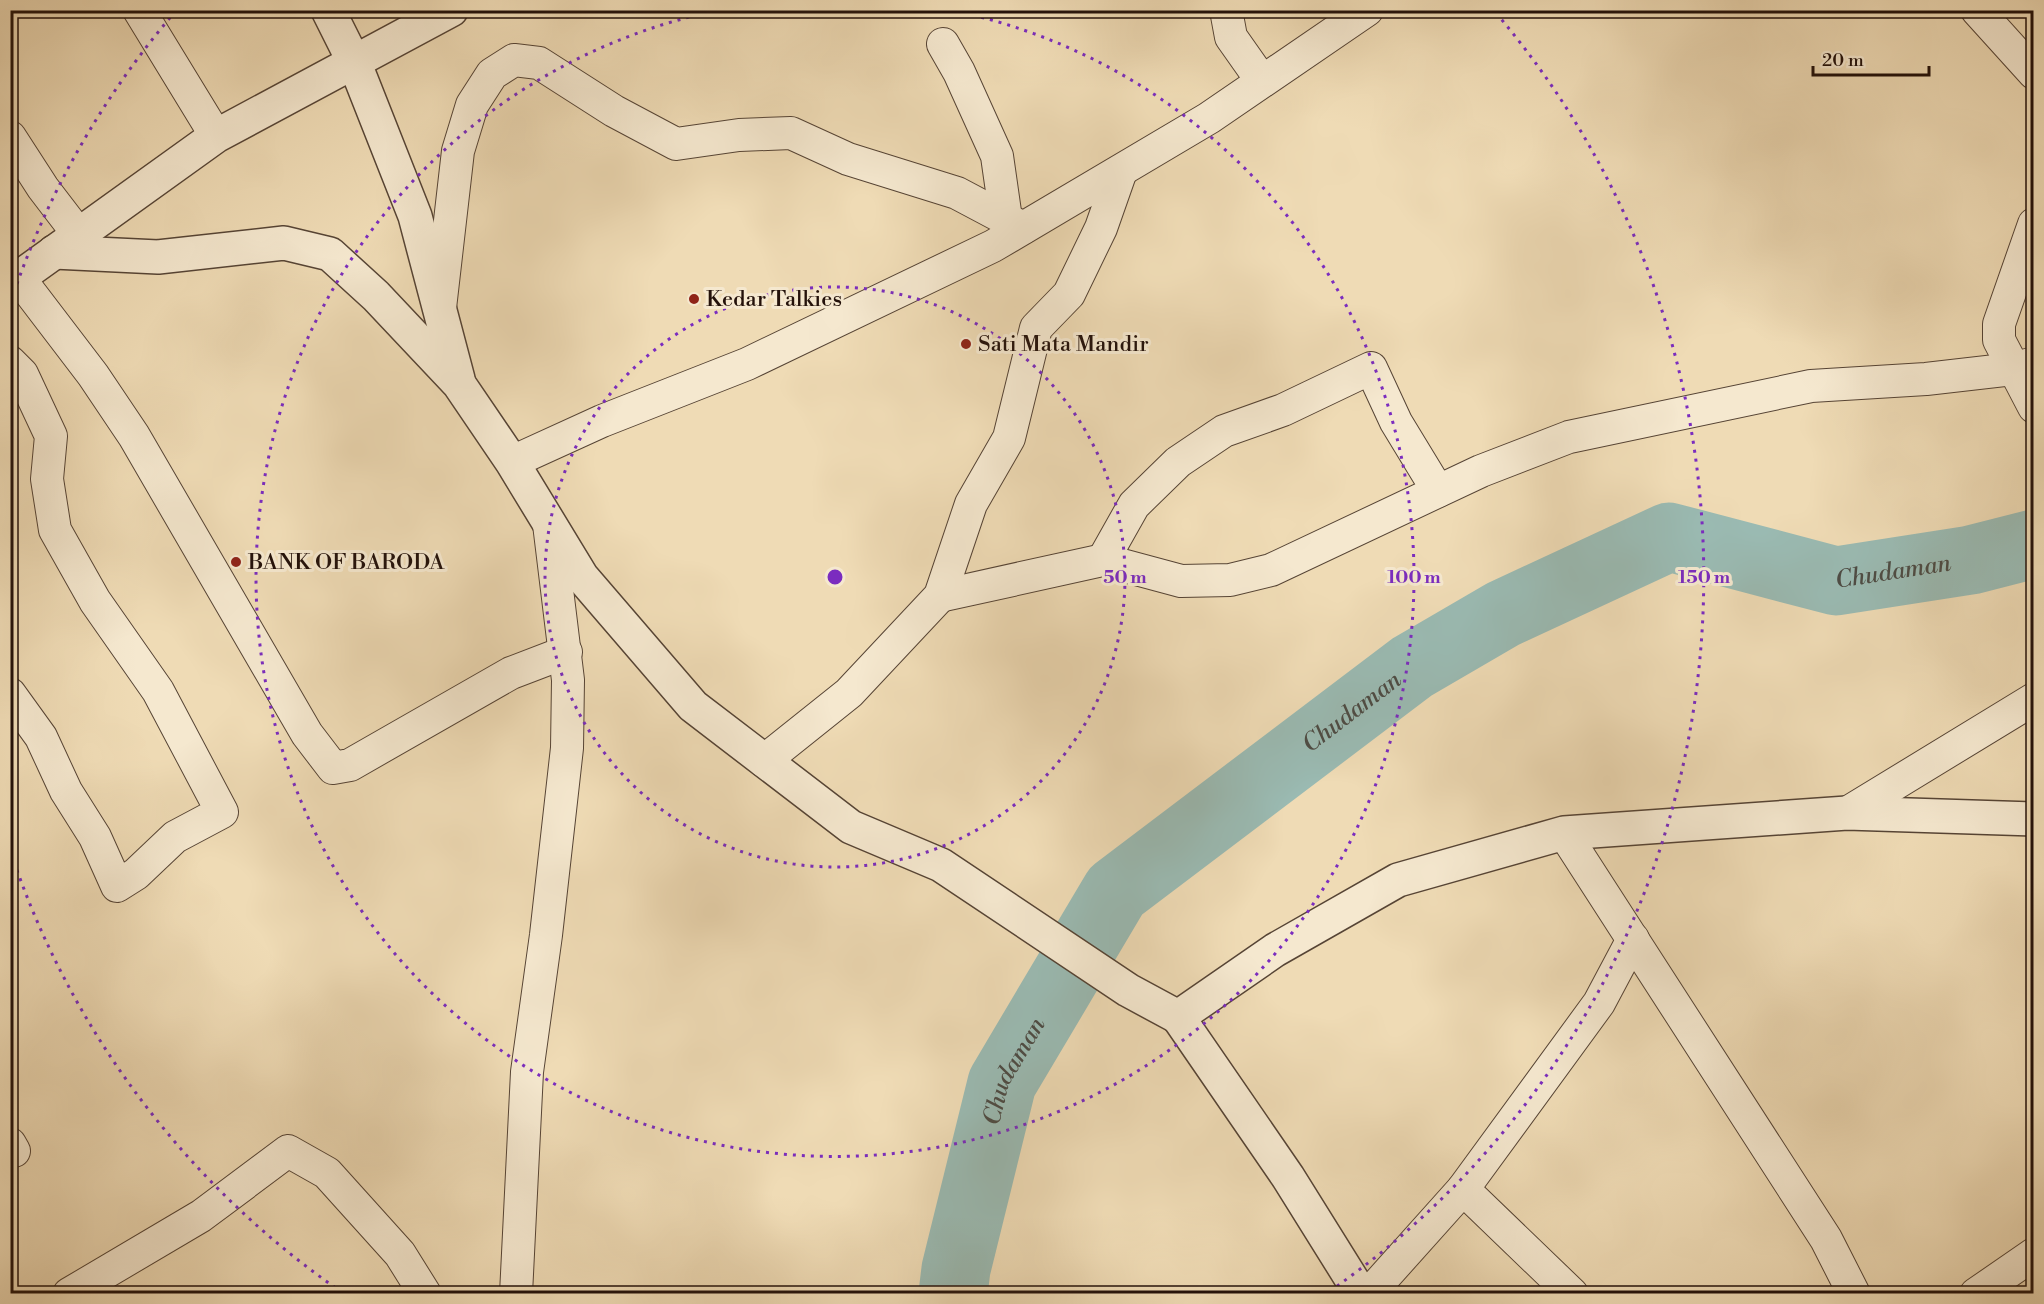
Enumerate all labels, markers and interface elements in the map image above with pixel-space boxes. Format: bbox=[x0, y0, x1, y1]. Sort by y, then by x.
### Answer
scale bar bbox=[1813, 39, 1928, 77]
text: 20 m bbox=[1822, 49, 1864, 72]
place label: Kedar Talkies bbox=[706, 286, 842, 313]
marker: Kedar Talkies bbox=[687, 292, 701, 306]
place label: Sati Mata Mandir bbox=[978, 331, 1149, 358]
marker: Sati Mata Mandir bbox=[959, 337, 973, 351]
water label: Chudaman bbox=[1833, 548, 1954, 596]
place label: BANK OF BARODA bbox=[247, 549, 445, 576]
marker: BANK OF BARODA bbox=[229, 555, 243, 569]
text: 50 m bbox=[1103, 566, 1147, 589]
text: 100 m bbox=[1387, 566, 1441, 589]
text: 150 m bbox=[1678, 566, 1731, 589]
centre of rings bbox=[825, 567, 845, 587]
water label: Chudaman bbox=[1296, 665, 1408, 760]
water label: Chudaman bbox=[977, 1012, 1053, 1128]

